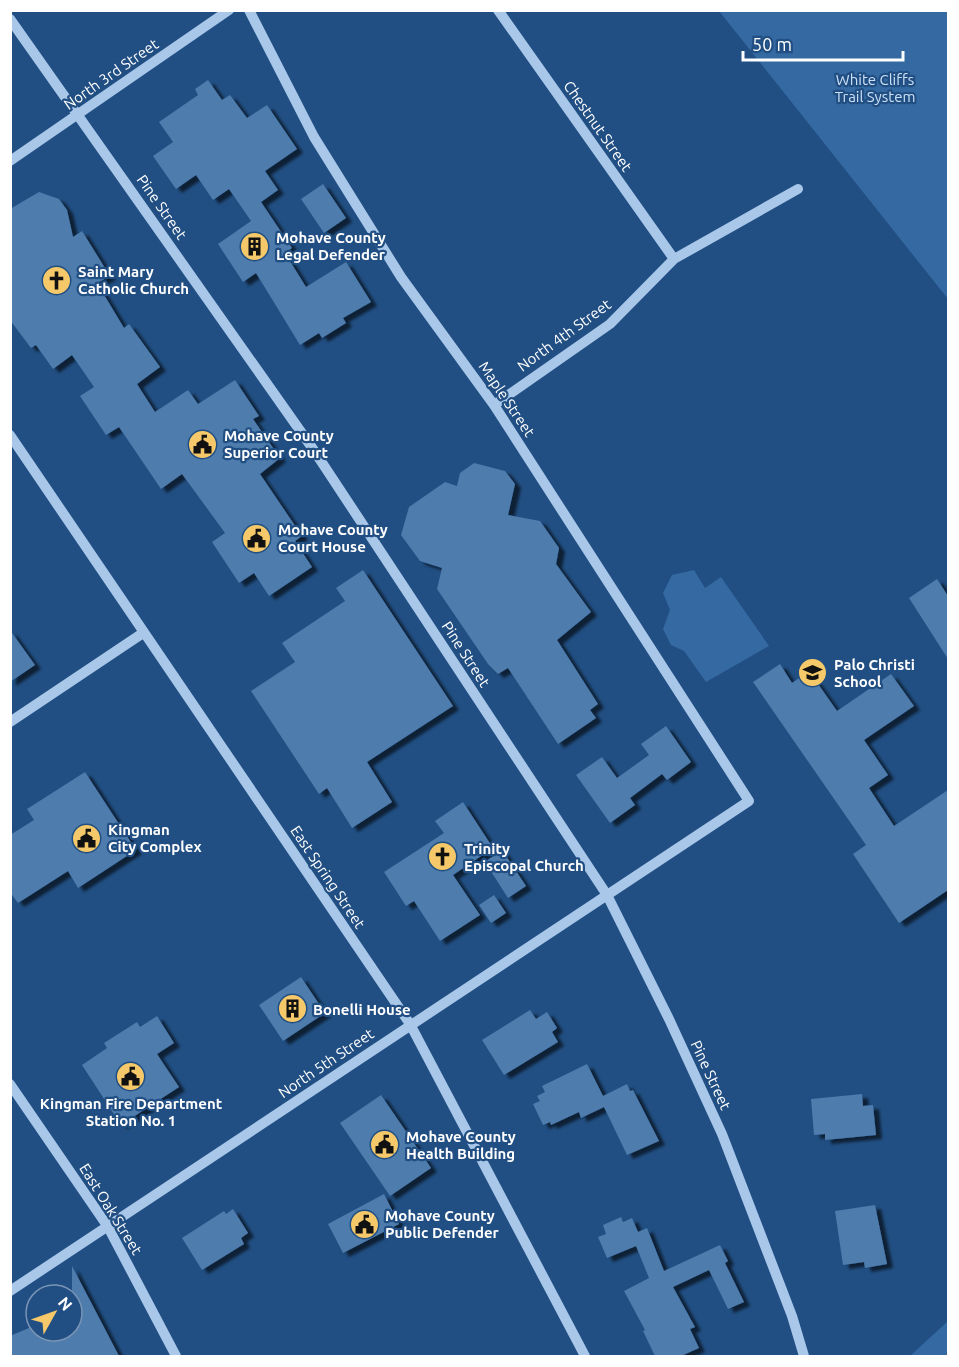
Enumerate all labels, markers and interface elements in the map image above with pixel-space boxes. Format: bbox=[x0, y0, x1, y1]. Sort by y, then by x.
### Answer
scale bar bbox=[743, 24, 904, 62]
text: 50 m bbox=[752, 34, 792, 54]
street label: North 3rd Street bbox=[61, 35, 162, 113]
park label: White Cliffs Trail System bbox=[835, 71, 915, 105]
street label: Chestnut Street bbox=[560, 77, 636, 175]
street label: Pine Street bbox=[134, 171, 190, 243]
place label: Mohave County Legal Defender bbox=[276, 229, 386, 263]
building icon: Mohave County Legal Defender bbox=[239, 230, 271, 262]
place label: Saint Mary Catholic Church bbox=[78, 263, 189, 297]
church icon: Saint Mary Catholic Church bbox=[41, 264, 73, 296]
street label: North 4th Street bbox=[514, 295, 614, 375]
street label: Maple Street bbox=[476, 358, 538, 440]
place label: Mohave County Superior Court bbox=[224, 427, 334, 461]
public building icon: Mohave County Superior Court bbox=[187, 428, 219, 460]
place label: Mohave County Court House bbox=[278, 521, 388, 555]
public building icon: Mohave County Court House bbox=[241, 522, 273, 554]
street label: Pine Street bbox=[439, 618, 494, 690]
place label: Palo Christi School bbox=[834, 656, 915, 690]
school or university icon: Palo Christi School bbox=[797, 657, 829, 689]
place label: Kingman City Complex bbox=[108, 821, 202, 855]
public building icon: Kingman City Complex bbox=[71, 822, 103, 854]
street label: East Spring Street bbox=[287, 822, 369, 932]
place label: Trinity Episcopal Church bbox=[464, 840, 584, 874]
church icon: Trinity Episcopal Church bbox=[427, 841, 459, 873]
building icon: Bonelli House bbox=[276, 993, 308, 1025]
place label: Bonelli House bbox=[313, 1001, 411, 1018]
street label: North 5th Street bbox=[275, 1025, 377, 1101]
street label: Pine Street bbox=[687, 1038, 735, 1113]
public building icon: Kingman Fire Department Station No. 1 bbox=[115, 1060, 147, 1092]
place label: Kingman Fire Department Station No. 1 bbox=[40, 1095, 223, 1129]
place label: Mohave County Health Building bbox=[406, 1128, 516, 1162]
public building icon: Mohave County Health Building bbox=[369, 1129, 401, 1161]
street label: East Oak Street bbox=[76, 1160, 146, 1258]
place label: Mohave County Public Defender bbox=[385, 1207, 500, 1241]
public building icon: Mohave County Public Defender bbox=[348, 1208, 380, 1240]
north arrow bbox=[24, 1283, 84, 1343]
text: N bbox=[55, 1293, 76, 1314]

